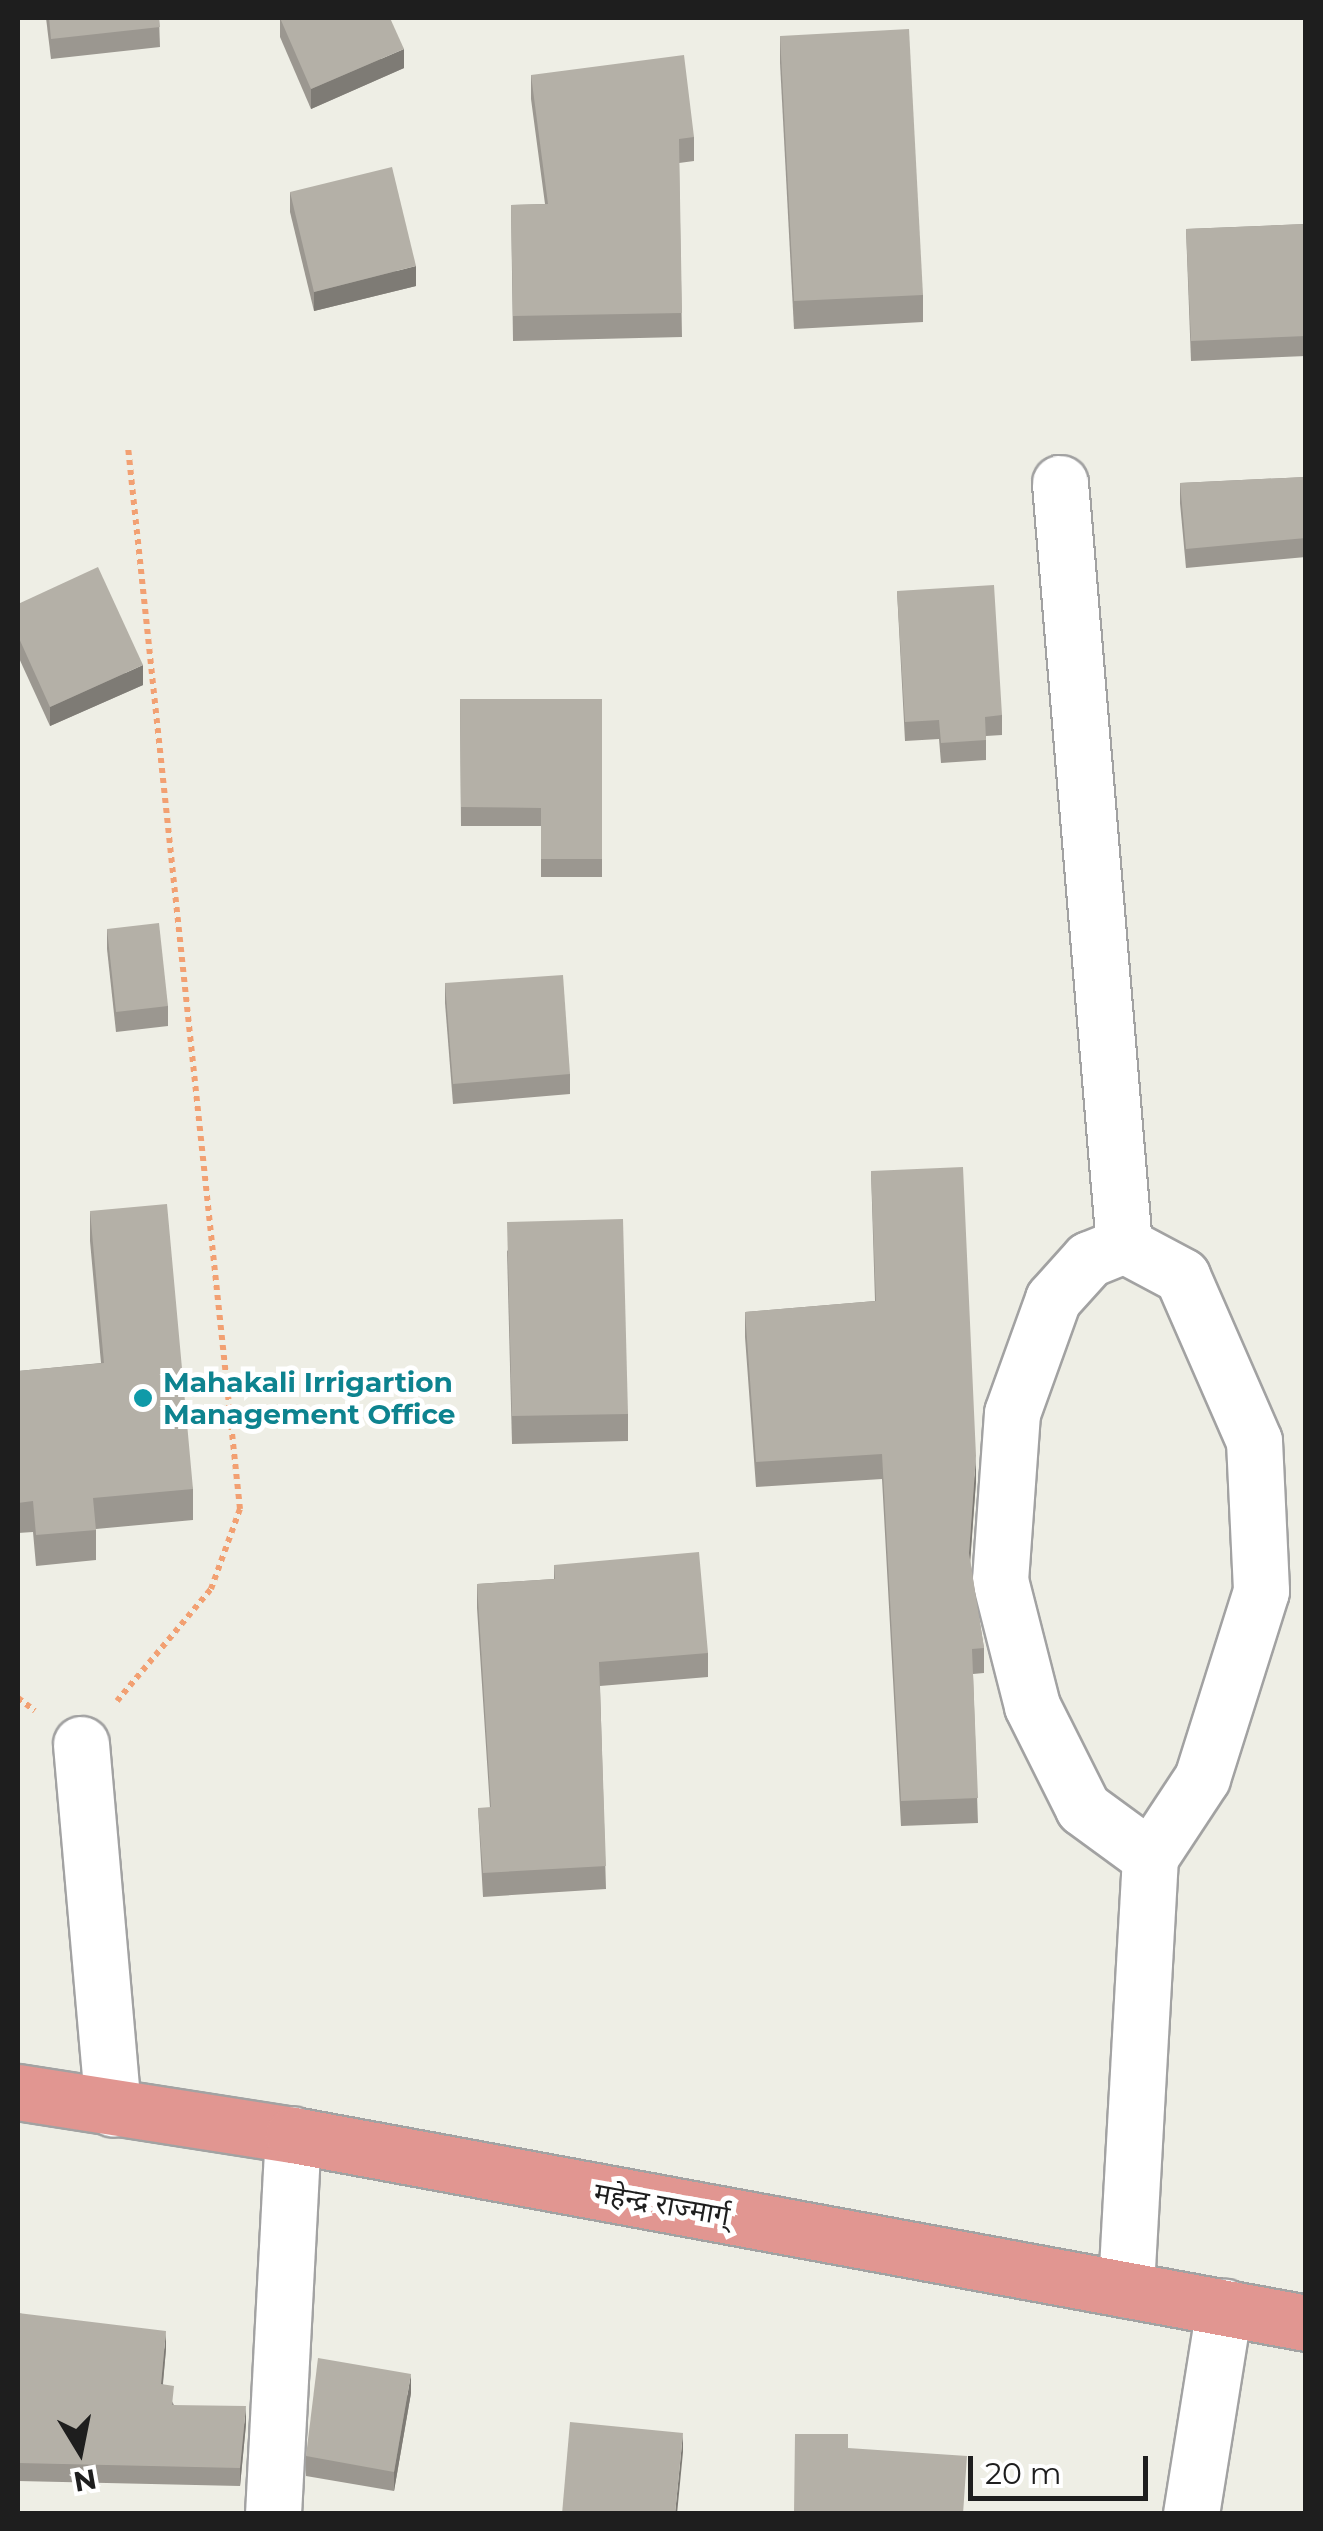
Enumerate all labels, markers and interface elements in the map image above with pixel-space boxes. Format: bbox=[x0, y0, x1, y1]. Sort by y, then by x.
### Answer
place label: Mahakali Irrigartion Management Office bbox=[163, 1365, 455, 1431]
marker: Mahakali Irrigartion Management Office bbox=[132, 1387, 154, 1409]
street label: महेन्द्र राज्मार्ग् bbox=[592, 2176, 732, 2232]
north arrow bbox=[30, 2401, 130, 2501]
scale bar bbox=[973, 2436, 1153, 2498]
text: 20 m bbox=[985, 2455, 1062, 2492]
text: N bbox=[71, 2462, 99, 2499]

